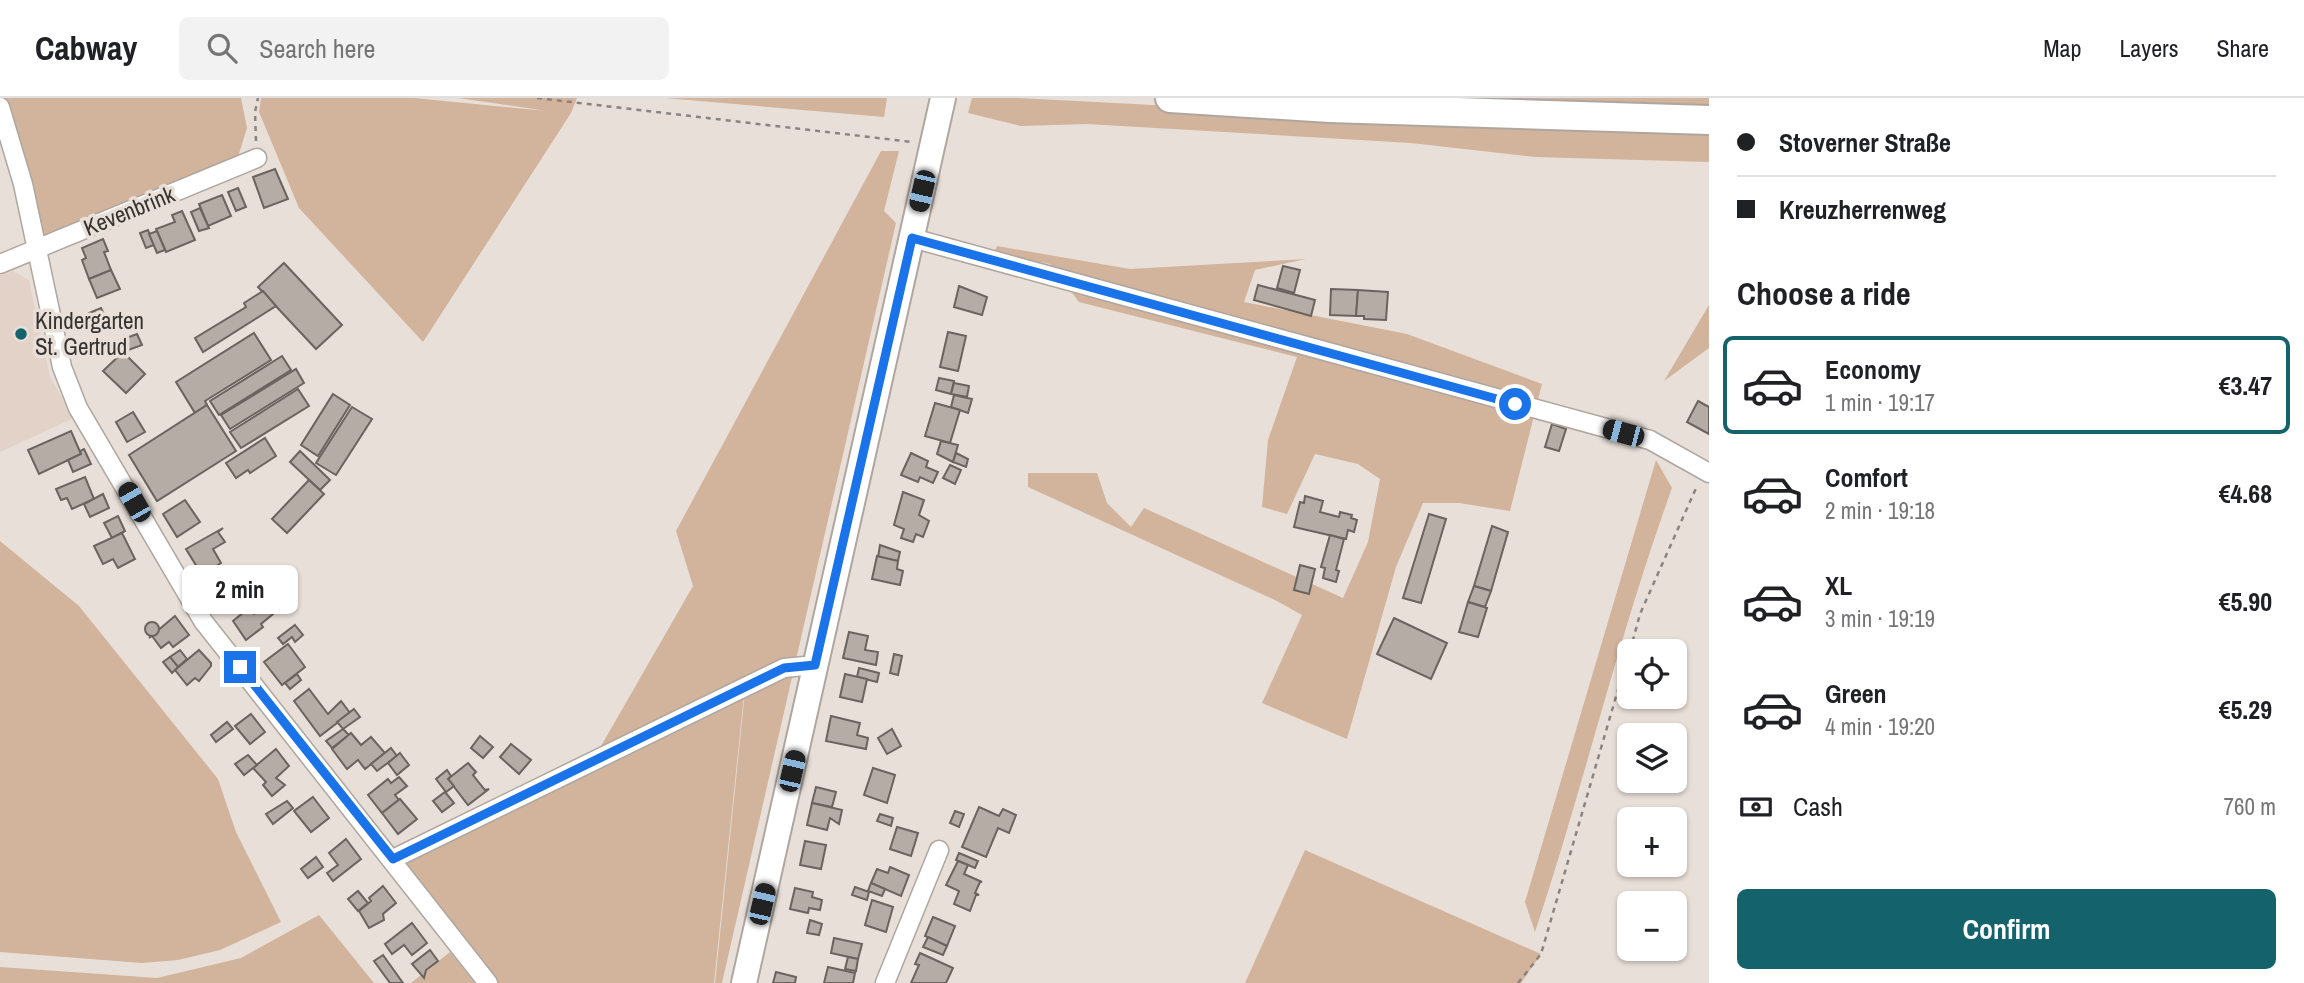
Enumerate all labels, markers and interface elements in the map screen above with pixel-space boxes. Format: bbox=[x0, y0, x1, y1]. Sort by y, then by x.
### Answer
search box bbox=[179, 17, 669, 80]
text: Cabway bbox=[35, 26, 137, 70]
icon: search bbox=[203, 29, 241, 67]
text: Search here bbox=[259, 31, 375, 66]
text: Map bbox=[2043, 32, 2081, 64]
text: Layers bbox=[2119, 32, 2178, 64]
text: Share bbox=[2216, 32, 2269, 64]
text: Stoverner Straße bbox=[1779, 125, 1951, 160]
car bbox=[908, 168, 937, 214]
street label: Kevenbrink bbox=[79, 178, 179, 243]
text: Kreuzherrenweg bbox=[1779, 192, 1946, 227]
text: Choose a ride bbox=[1737, 272, 1911, 315]
place label: Kindergarten St. Gertrud bbox=[35, 305, 144, 362]
marker: Kindergarten St. Gertrud bbox=[13, 326, 29, 342]
text: Economy bbox=[1825, 352, 1921, 387]
icon: car bbox=[1741, 354, 1804, 417]
text: €3.47 bbox=[2219, 368, 2272, 403]
text: 1 min · 19:17 bbox=[1825, 387, 1935, 418]
route start bbox=[1499, 388, 1531, 420]
car bbox=[1600, 417, 1647, 449]
text: Comfort bbox=[1825, 460, 1908, 495]
icon: car bbox=[1741, 462, 1804, 525]
text: €4.68 bbox=[2219, 476, 2272, 511]
car bbox=[115, 479, 154, 525]
text: 2 min · 19:18 bbox=[1825, 495, 1935, 526]
callout: 2 min bbox=[182, 566, 298, 614]
text: XL bbox=[1825, 568, 1852, 603]
icon: car bbox=[1741, 570, 1804, 633]
text: 2 min bbox=[215, 574, 265, 605]
text: €5.90 bbox=[2219, 584, 2272, 619]
text: 3 min · 19:19 bbox=[1825, 603, 1935, 634]
map controls bbox=[1617, 639, 1687, 961]
button: locate bbox=[1617, 639, 1687, 709]
route end bbox=[224, 651, 256, 683]
text: Green bbox=[1825, 676, 1887, 711]
icon: car bbox=[1741, 678, 1804, 741]
text: €5.29 bbox=[2219, 692, 2272, 727]
text: 4 min · 19:20 bbox=[1825, 711, 1935, 742]
button: layers bbox=[1617, 723, 1687, 793]
car bbox=[778, 748, 807, 794]
icon: cash bbox=[1737, 788, 1775, 826]
text: Cash bbox=[1793, 789, 1843, 824]
text: 760 m bbox=[2224, 791, 2276, 822]
button: + bbox=[1617, 807, 1687, 877]
car bbox=[748, 881, 777, 927]
button: Confirm bbox=[1737, 889, 2276, 969]
button: − bbox=[1617, 891, 1687, 961]

